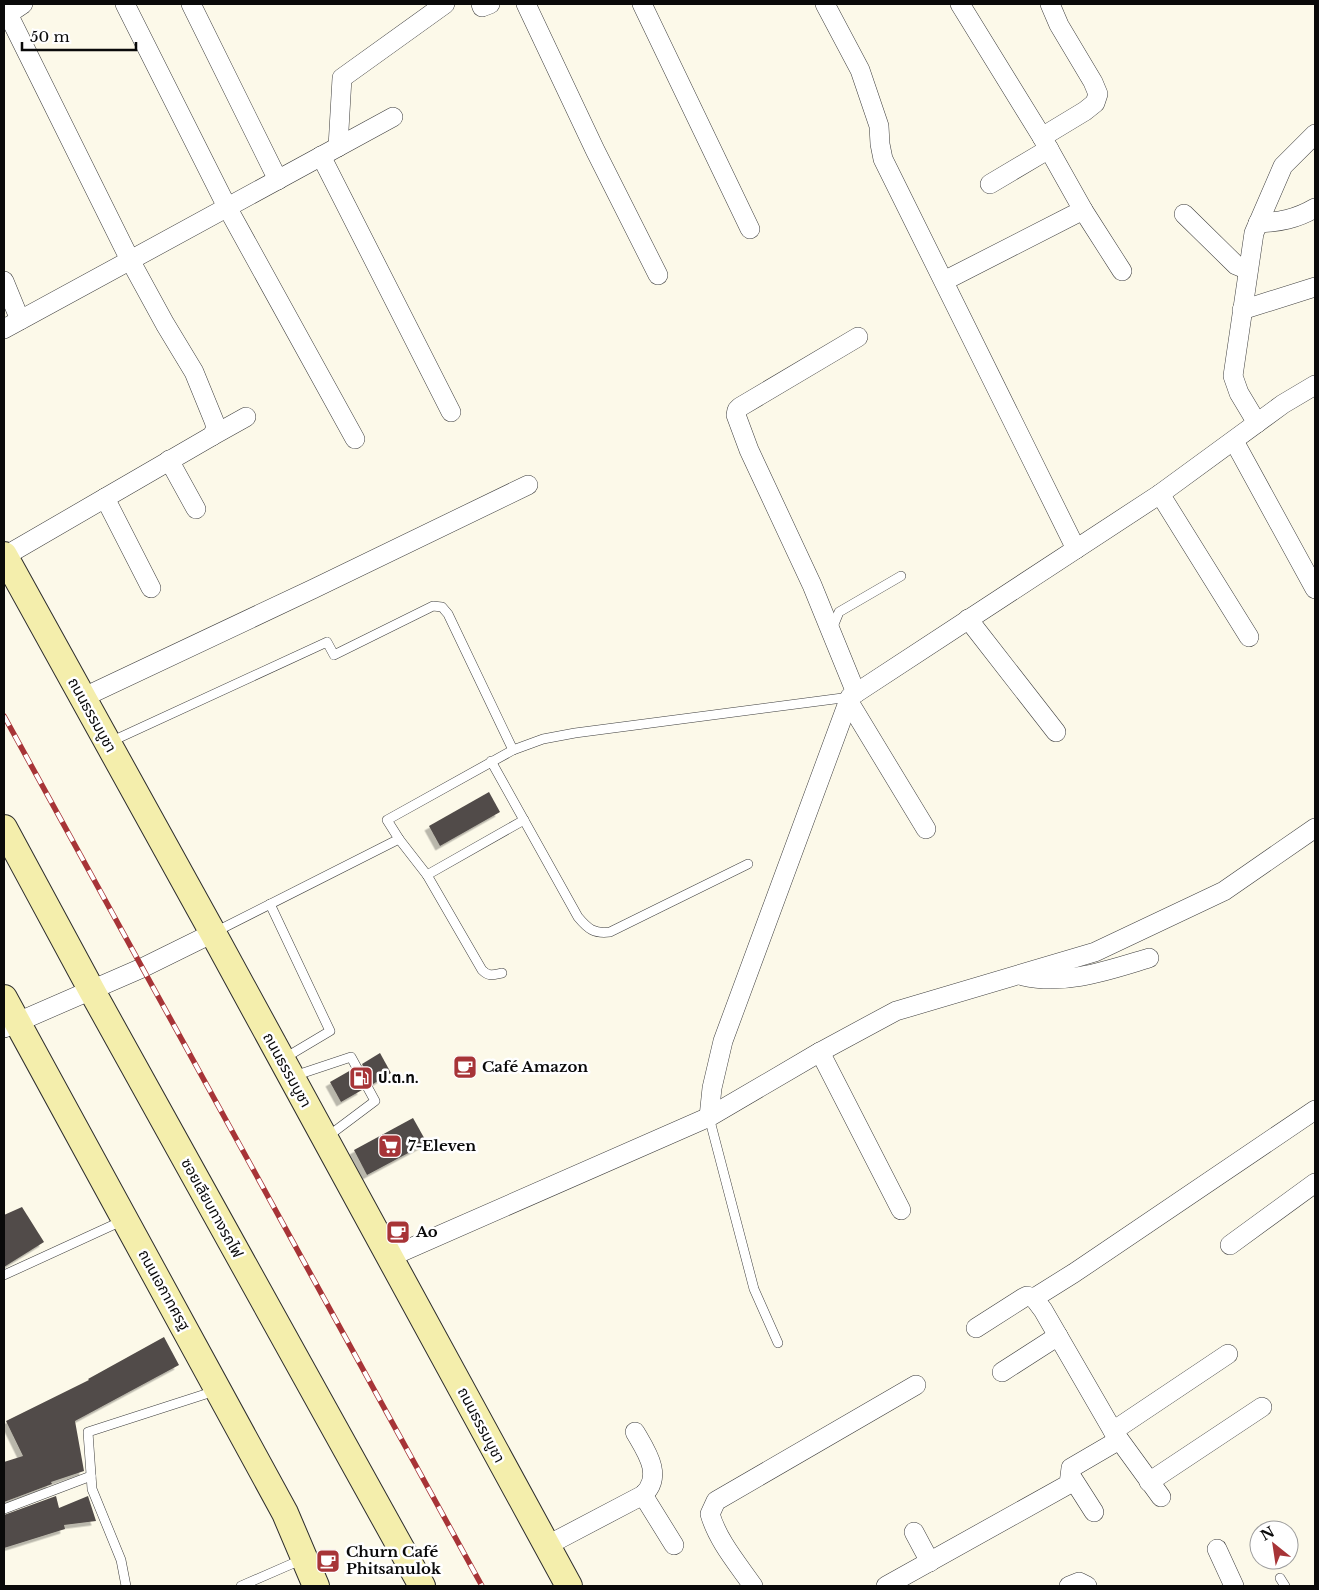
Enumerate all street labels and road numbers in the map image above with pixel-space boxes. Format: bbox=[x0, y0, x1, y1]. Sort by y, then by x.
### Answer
street label: ถนนธรรมบูชา bbox=[64, 674, 121, 756]
street label: ถนนธรรมบูชา bbox=[259, 1029, 316, 1111]
street label: ซอยเลียบทางรถไฟ bbox=[177, 1155, 248, 1261]
street label: ถนนเอกาทศรฐ bbox=[134, 1246, 194, 1333]
street label: ถนนธรรมบูชา bbox=[454, 1384, 509, 1466]

